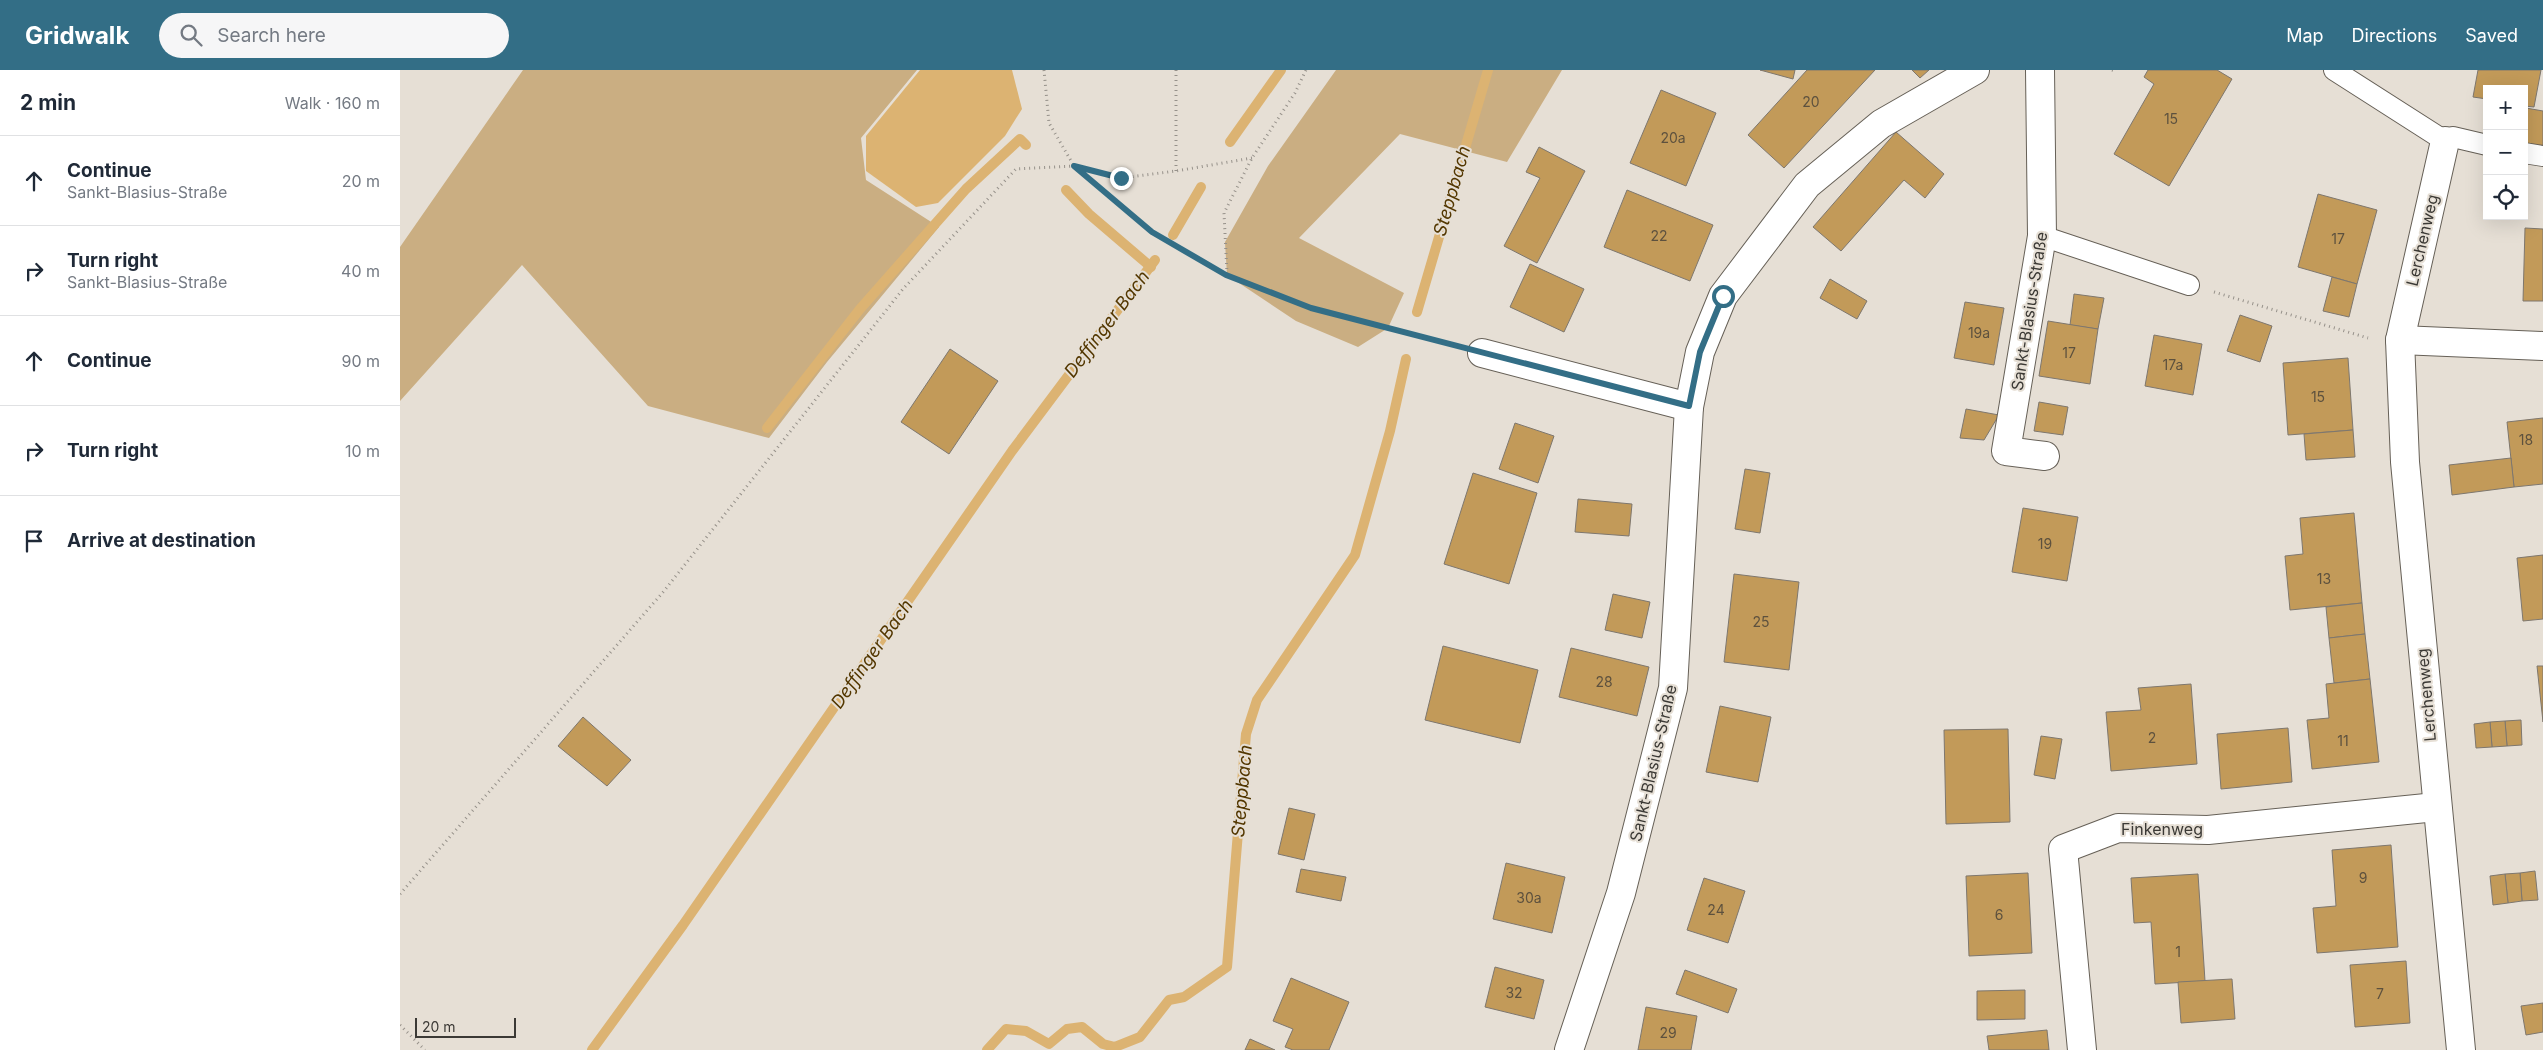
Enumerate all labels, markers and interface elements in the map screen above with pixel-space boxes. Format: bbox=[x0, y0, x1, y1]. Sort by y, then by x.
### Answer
search box bbox=[159, 13, 509, 58]
text: Gridwalk bbox=[25, 21, 129, 50]
icon: search bbox=[177, 21, 205, 49]
text: Search here bbox=[217, 24, 326, 47]
text: Map bbox=[2286, 25, 2324, 46]
text: Directions bbox=[2352, 25, 2437, 46]
text: Saved bbox=[2465, 25, 2518, 46]
map controls bbox=[2483, 85, 2528, 220]
button: + bbox=[2483, 85, 2528, 130]
text: 2 min bbox=[20, 90, 76, 115]
text: Walk · 160 m bbox=[285, 93, 380, 113]
house number: 20 bbox=[1802, 93, 1820, 110]
house number: 15 bbox=[2164, 110, 2178, 127]
house number: 20a bbox=[1660, 129, 1686, 146]
button: − bbox=[2483, 130, 2528, 175]
water label: Steppbach bbox=[1429, 143, 1474, 238]
text: Continue bbox=[67, 159, 152, 182]
icon: ahead bbox=[20, 167, 48, 195]
route end bbox=[1110, 167, 1133, 190]
text: 20 m bbox=[342, 171, 380, 191]
button: locate bbox=[2483, 175, 2528, 220]
text: Sankt-Blasius-Straße bbox=[67, 182, 227, 202]
street label: Lerchenweg bbox=[2402, 192, 2442, 288]
house number: 22 bbox=[1650, 227, 1668, 244]
street label: Sankt-Blasius-Straße bbox=[2007, 230, 2051, 392]
house number: 17 bbox=[2331, 230, 2345, 247]
text: Turn right bbox=[67, 249, 158, 272]
icon: right bbox=[20, 257, 48, 285]
text: 40 m bbox=[341, 261, 380, 281]
water label: Deffinger Bach bbox=[1060, 266, 1154, 381]
text: Sankt-Blasius-Straße bbox=[67, 272, 227, 292]
route start bbox=[1712, 285, 1735, 308]
house number: 19a bbox=[1968, 324, 1990, 341]
house number: 17 bbox=[2062, 344, 2076, 361]
icon: ahead bbox=[20, 347, 48, 375]
text: Continue bbox=[67, 349, 152, 372]
text: 90 m bbox=[341, 351, 380, 371]
house number: 17a bbox=[2163, 356, 2183, 373]
house number: 15 bbox=[2311, 388, 2325, 405]
house number: 18 bbox=[2519, 431, 2533, 448]
icon: right bbox=[20, 437, 48, 465]
text: Turn right bbox=[67, 439, 158, 462]
text: 10 m bbox=[345, 441, 380, 461]
icon: arrive bbox=[20, 527, 48, 555]
text: Arrive at destination bbox=[67, 529, 256, 552]
house number: 19 bbox=[2038, 535, 2052, 552]
house number: 13 bbox=[2317, 570, 2331, 587]
water label: Deffinger Bach bbox=[826, 595, 917, 712]
house number: 25 bbox=[1752, 613, 1770, 630]
street label: Lerchenweg bbox=[2412, 648, 2440, 742]
house number: 28 bbox=[1595, 673, 1613, 690]
street label: Sankt-Blasius-Straße bbox=[1625, 683, 1681, 843]
house number: 2 bbox=[2148, 729, 2156, 746]
house number: 11 bbox=[2337, 732, 2349, 749]
water label: Steppbach bbox=[1227, 744, 1256, 838]
street label: Finkenweg bbox=[2121, 819, 2203, 839]
house number: 9 bbox=[2359, 869, 2367, 886]
house number: 30a bbox=[1516, 889, 1542, 906]
house number: 24 bbox=[1707, 901, 1725, 918]
house number: 6 bbox=[1995, 906, 2003, 923]
house number: 1 bbox=[2175, 943, 2181, 960]
house number: 32 bbox=[1505, 984, 1523, 1001]
house number: 7 bbox=[2376, 985, 2384, 1002]
scale bar bbox=[415, 1015, 516, 1038]
text: 20 m bbox=[422, 1018, 456, 1035]
house number: 29 bbox=[1659, 1024, 1677, 1041]

